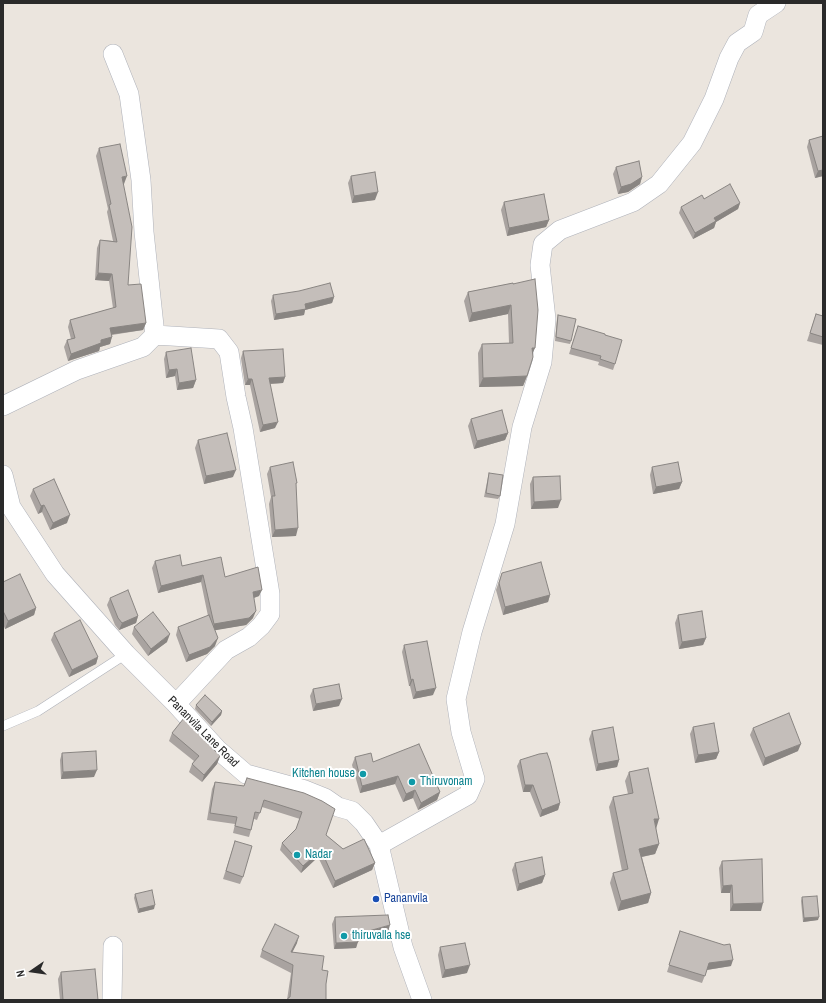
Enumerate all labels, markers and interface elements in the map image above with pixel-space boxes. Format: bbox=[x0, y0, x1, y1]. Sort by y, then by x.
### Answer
street label: Pananvila Lane Road bbox=[164, 693, 242, 771]
place label: Kitchen house bbox=[292, 767, 355, 781]
marker: Kitchen house bbox=[358, 769, 368, 779]
place label: Thiruvonam bbox=[420, 775, 472, 789]
marker: Thiruvonam bbox=[407, 777, 417, 787]
place label: Nadar bbox=[305, 848, 332, 862]
marker: Nadar bbox=[292, 850, 302, 860]
place label: Pananvila bbox=[384, 892, 428, 906]
marker: Pananvila bbox=[371, 894, 381, 904]
place label: thiruvalla hse bbox=[352, 929, 411, 943]
marker: thiruvalla hse bbox=[339, 931, 349, 941]
north arrow bbox=[12, 951, 52, 991]
text: N bbox=[13, 969, 28, 978]

